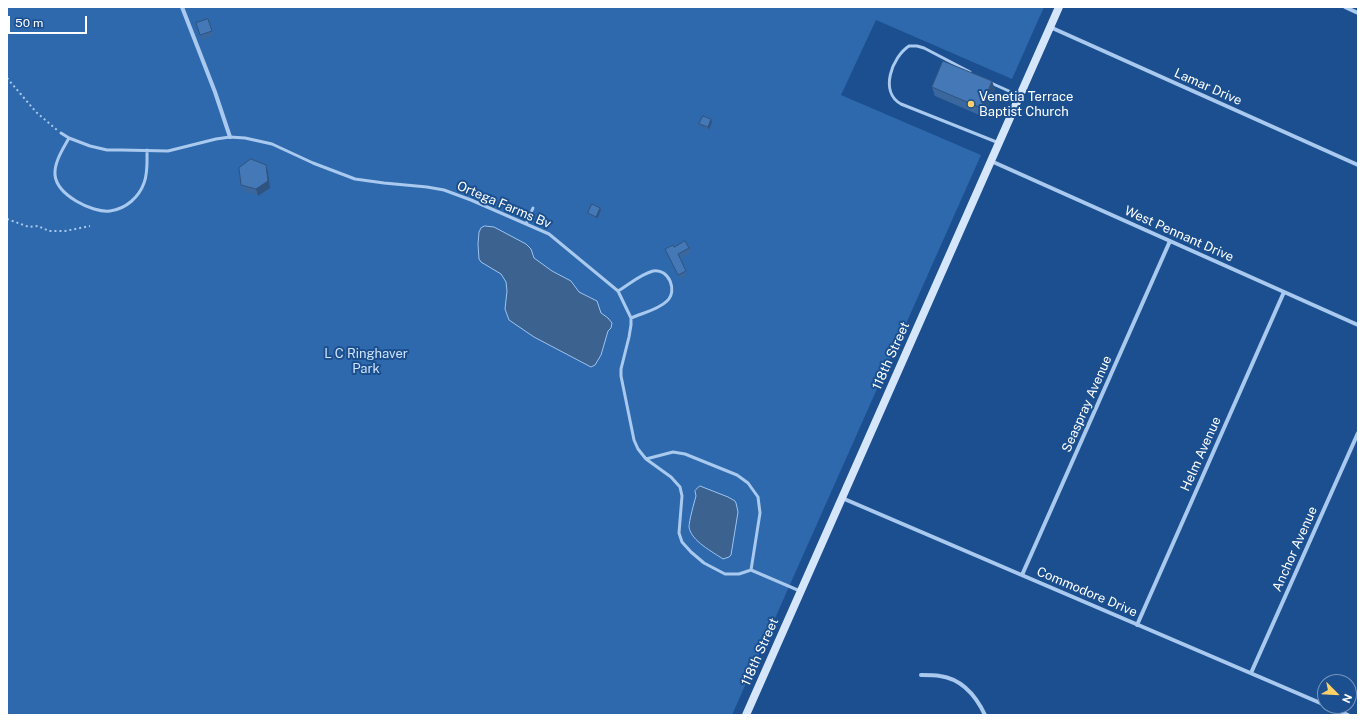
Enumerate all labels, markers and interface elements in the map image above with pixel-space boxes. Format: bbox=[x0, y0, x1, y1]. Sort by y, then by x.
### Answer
scale bar bbox=[10, 8, 89, 34]
text: 50 m bbox=[15, 16, 43, 30]
street label: Lamar Drive bbox=[1172, 65, 1244, 109]
place label: Venetia Terrace Baptist Church bbox=[979, 89, 1073, 120]
marker: Venetia Terrace Baptist Church bbox=[966, 99, 976, 109]
street label: Ortega Farms Bv bbox=[455, 178, 553, 232]
street label: West Pennant Drive bbox=[1122, 203, 1236, 265]
street label: 118th Street bbox=[869, 320, 913, 392]
park label: L C Ringhaver Park bbox=[324, 346, 408, 377]
street label: Seaspray Avenue bbox=[1059, 353, 1115, 455]
street label: Helm Avenue bbox=[1178, 414, 1224, 494]
street label: Anchor Avenue bbox=[1269, 504, 1321, 594]
street label: Commodore Drive bbox=[1034, 564, 1140, 620]
street label: 118th Street bbox=[738, 616, 782, 688]
north arrow bbox=[1317, 674, 1357, 714]
text: N bbox=[1340, 692, 1354, 705]

